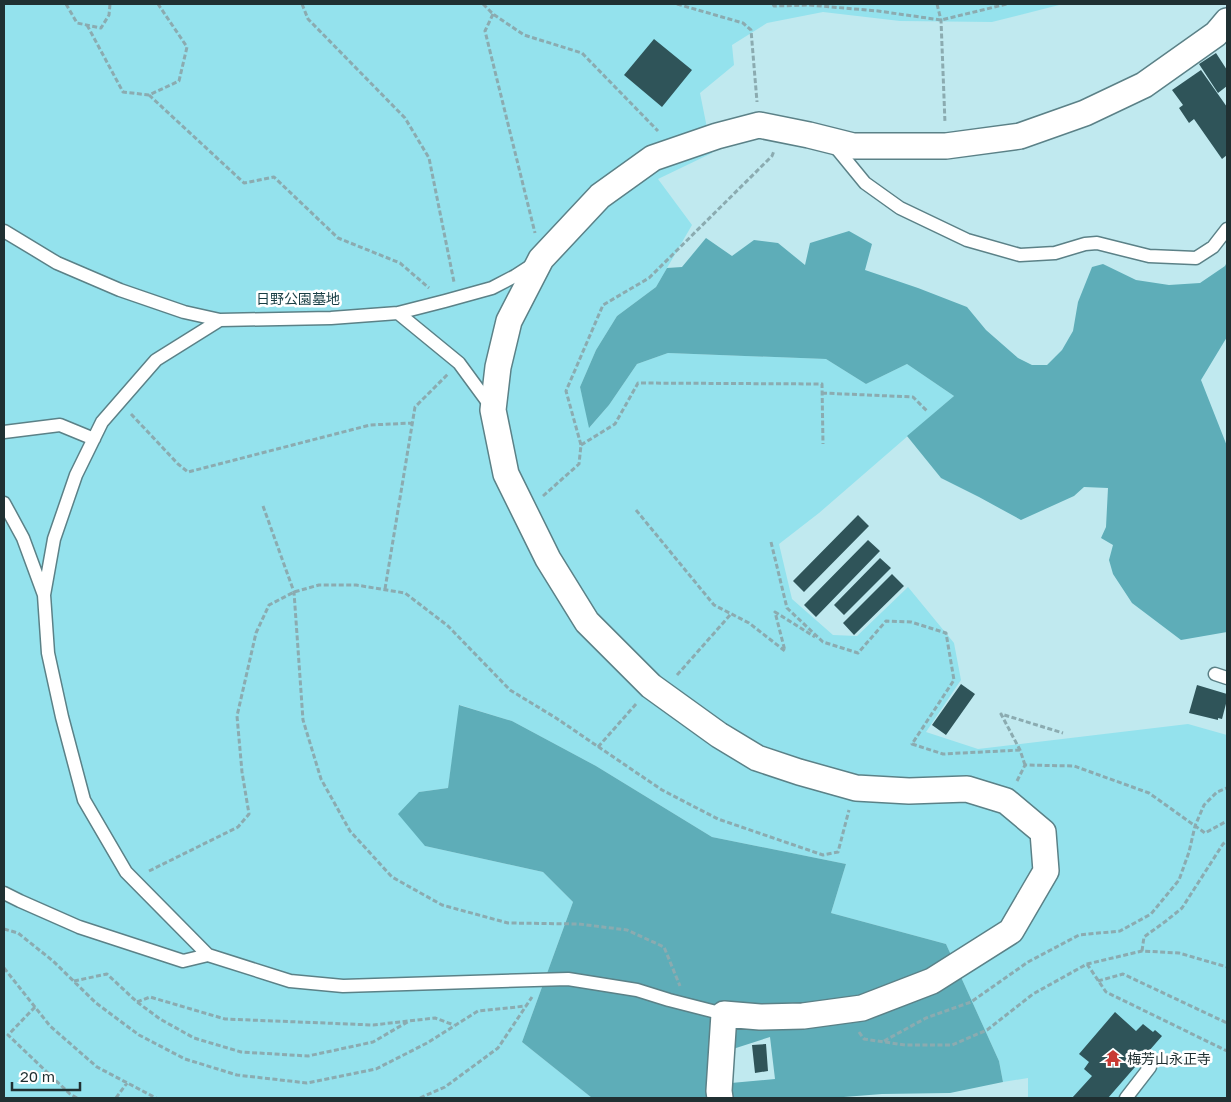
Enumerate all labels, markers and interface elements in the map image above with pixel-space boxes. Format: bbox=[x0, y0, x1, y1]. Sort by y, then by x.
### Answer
park label: 日野公園墓地 bbox=[256, 290, 340, 307]
temple icon: 梅芳山永正寺 bbox=[1103, 1048, 1123, 1068]
place label: 梅芳山永正寺 bbox=[1127, 1050, 1211, 1067]
scale bar bbox=[12, 1060, 80, 1092]
text: 20 m bbox=[20, 1067, 55, 1085]

